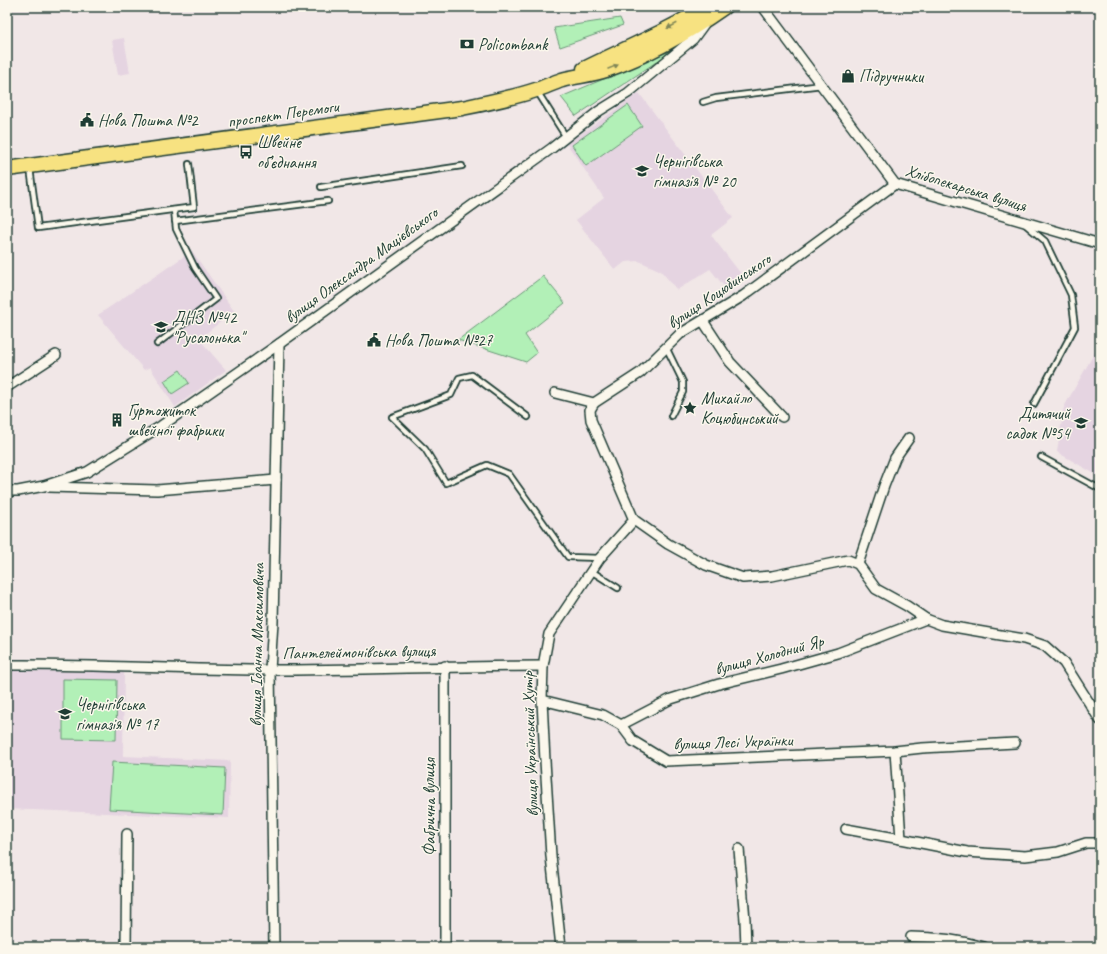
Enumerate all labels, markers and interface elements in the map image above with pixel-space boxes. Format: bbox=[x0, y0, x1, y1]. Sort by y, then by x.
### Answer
one-way arrow bbox=[666, 23, 677, 30]
place label: Policombank bbox=[478, 34, 549, 55]
bank icon: Policombank bbox=[459, 36, 475, 52]
one-way arrow bbox=[608, 64, 620, 70]
place label: Підручники bbox=[859, 66, 925, 87]
shop icon: Підручники bbox=[840, 68, 856, 84]
street label: проспект Перемоги bbox=[226, 96, 342, 132]
place label: Нова Пошта №2 bbox=[98, 110, 199, 131]
public building icon: Нова Пошта №2 bbox=[79, 112, 95, 128]
place label: Швейне об’єднання bbox=[257, 132, 317, 173]
bus stop icon: Швейне об’єднання bbox=[238, 144, 254, 160]
place label: Чернігівська гімназія № 20 bbox=[653, 151, 737, 192]
street label: Хлібопекарська вулиця bbox=[903, 160, 1030, 217]
school or university icon: Чернігівська гімназія № 20 bbox=[634, 163, 650, 179]
street label: вулиця Олександра Мацієвського bbox=[280, 201, 443, 328]
street label: вулиця Коцюбинського bbox=[663, 247, 777, 333]
place label: ДНЗ №42 "Русалонька" bbox=[172, 307, 248, 348]
school or university icon: ДНЗ №42 "Русалонька" bbox=[153, 319, 169, 335]
place label: Нова Пошта №27 bbox=[385, 330, 494, 351]
public building icon: Нова Пошта №27 bbox=[366, 332, 382, 348]
place label: Михайло Коцюбинський bbox=[701, 388, 779, 429]
place label: Гуртожиток швейної фабрики bbox=[128, 400, 225, 441]
place icon: Михайло Коцюбинський bbox=[682, 400, 698, 416]
place label: Дитячий садок №54 bbox=[1006, 403, 1072, 444]
building icon: Гуртожиток швейної фабрики bbox=[109, 412, 125, 428]
school or university icon: Дитячий садок №54 bbox=[1073, 415, 1089, 431]
street label: вулиця Іоанна Максимовича bbox=[245, 562, 269, 727]
street label: вулиця Холодний Яр bbox=[712, 630, 827, 680]
street label: Пантелеймонівська вулиця bbox=[282, 640, 437, 664]
street label: вулиця Український Хутір bbox=[517, 669, 543, 817]
place label: Чернігівська гімназія № 17 bbox=[76, 694, 160, 735]
school or university icon: Чернігівська гімназія № 17 bbox=[57, 706, 73, 722]
street label: вулиця Лесі Українки bbox=[673, 729, 795, 755]
street label: Фабрична вулиця bbox=[419, 757, 440, 856]

